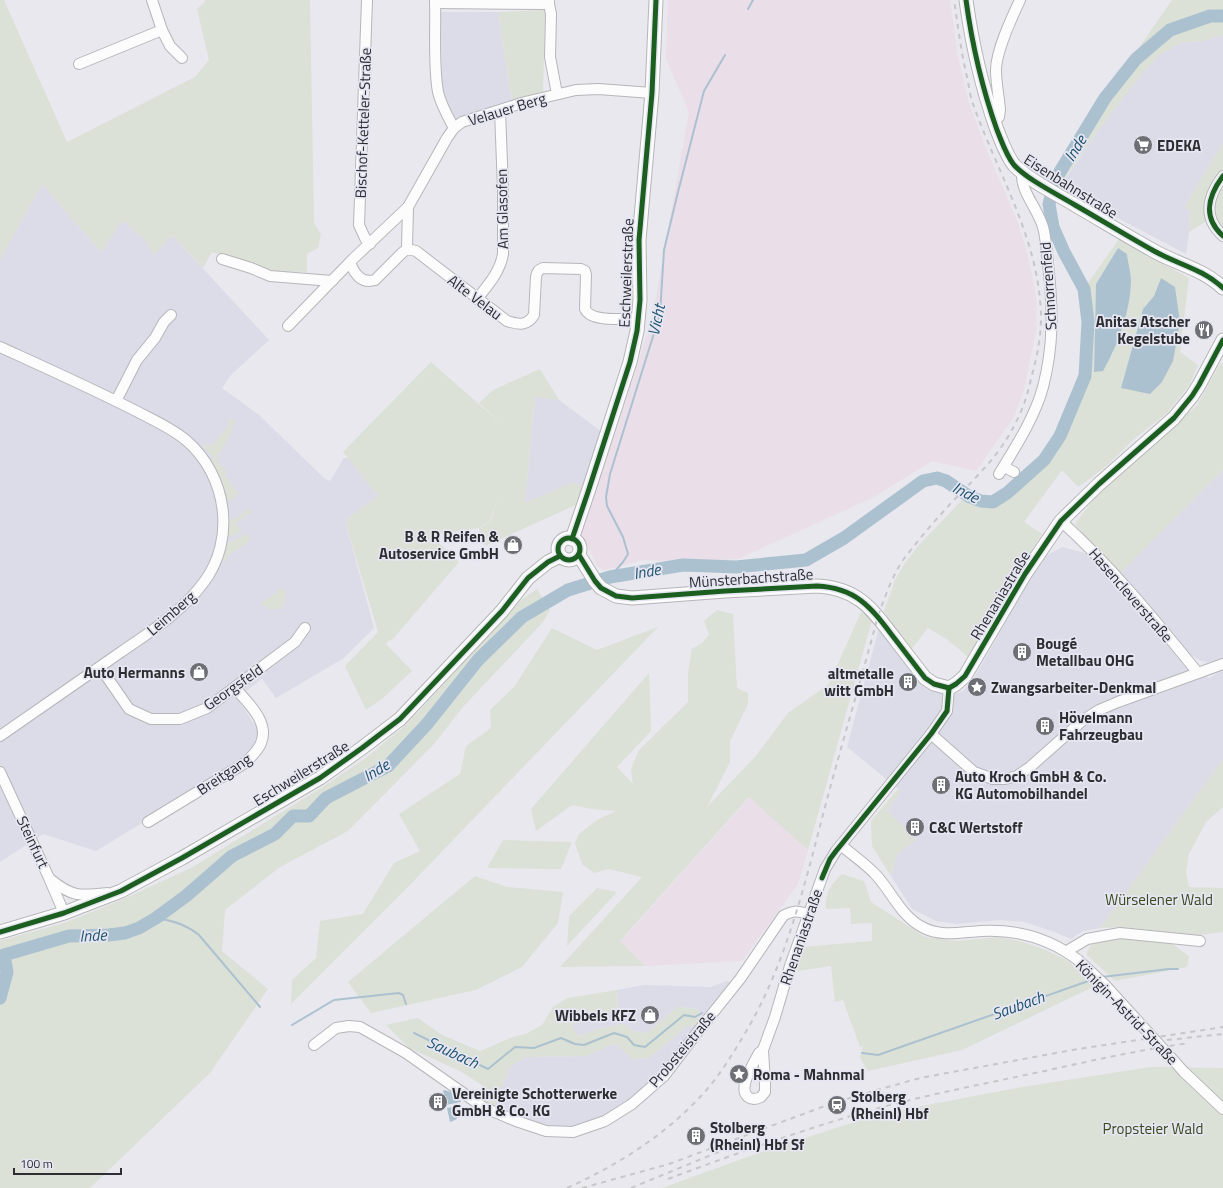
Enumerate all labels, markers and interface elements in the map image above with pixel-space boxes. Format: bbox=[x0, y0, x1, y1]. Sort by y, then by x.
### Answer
street label: Bischof-Ketteler-Straße bbox=[349, 47, 377, 199]
street label: Velauer Berg bbox=[465, 86, 549, 132]
water label: Inde bbox=[1058, 129, 1093, 166]
supermarket icon: EDEKA bbox=[1132, 134, 1154, 156]
place label: EDEKA bbox=[1157, 134, 1201, 157]
street label: Eisenbahnstraße bbox=[1020, 148, 1122, 224]
street label: Am Glasofen bbox=[490, 169, 514, 249]
street label: Eschweilerstraße bbox=[613, 218, 639, 328]
street label: Schnorrenfeld bbox=[1033, 241, 1063, 331]
street label: Alte Velau bbox=[443, 269, 507, 325]
water label: Vicht bbox=[641, 300, 671, 338]
place label: Anitas Atscher Kegelstube bbox=[1096, 310, 1190, 350]
restaurant icon: Anitas Atscher Kegelstube bbox=[1193, 319, 1215, 341]
water label: Inde bbox=[948, 475, 985, 510]
place label: B & R Reifen & Autoservice GmbH bbox=[379, 525, 499, 565]
shop icon: B & R Reifen & Autoservice GmbH bbox=[502, 534, 524, 556]
street label: Hasencleverstraße bbox=[1083, 543, 1179, 647]
street label: Rhenaniastraße bbox=[964, 546, 1036, 644]
water label: Inde bbox=[632, 557, 664, 585]
street label: Münsterbachstraße bbox=[688, 562, 814, 594]
street label: Leimberg bbox=[141, 585, 201, 641]
place label: Bougé Metallbau OHG bbox=[1036, 632, 1134, 672]
building icon: Bougé Metallbau OHG bbox=[1011, 641, 1033, 663]
street label: Georgsfeld bbox=[198, 658, 268, 716]
place label: Auto Hermanns bbox=[84, 661, 185, 684]
shop icon: Auto Hermanns bbox=[188, 661, 210, 683]
place label: altmetalle witt GmbH bbox=[824, 662, 894, 702]
building icon: altmetalle witt GmbH bbox=[897, 671, 919, 693]
place icon: Zwangsarbeiter-Denkmal bbox=[966, 676, 988, 698]
place label: Zwangsarbeiter-Denkmal bbox=[991, 676, 1156, 699]
place label: Hövelmann Fahrzeugbau bbox=[1059, 706, 1143, 746]
building icon: Hövelmann Fahrzeugbau bbox=[1034, 715, 1056, 737]
street label: Eschweilerstraße bbox=[249, 734, 353, 812]
street label: Breitgang bbox=[192, 747, 256, 801]
water label: Inde bbox=[358, 752, 395, 787]
place label: Auto Kroch GmbH & Co. KG Automobilhandel bbox=[955, 765, 1107, 805]
building icon: Auto Kroch GmbH & Co. KG Automobilhandel bbox=[930, 774, 952, 796]
street label: Steinfurt bbox=[11, 812, 55, 873]
building icon: C&C Wertstoff bbox=[904, 816, 926, 838]
place label: C&C Wertstoff bbox=[929, 816, 1023, 839]
street label: Rhenaniastraße bbox=[774, 886, 828, 988]
park label: Würselener Wald bbox=[1105, 888, 1213, 911]
water label: Inde bbox=[79, 922, 109, 948]
street label: Königin-Astrid-Straße bbox=[1070, 954, 1184, 1070]
water label: Saubach bbox=[988, 984, 1049, 1026]
place label: Wibbels KFZ bbox=[555, 1004, 636, 1027]
shop icon: Wibbels KFZ bbox=[639, 1004, 661, 1026]
street label: Probsteistraße bbox=[643, 1006, 721, 1092]
water label: Saubach bbox=[423, 1030, 484, 1075]
place icon: Roma - Mahnmal bbox=[728, 1063, 750, 1085]
place label: Roma - Mahnmal bbox=[753, 1063, 865, 1086]
place label: Vereinigte Schotterwerke GmbH & Co. KG bbox=[452, 1082, 618, 1122]
place label: Stolberg (Rheinl) Hbf bbox=[851, 1085, 929, 1125]
building icon: Vereinigte Schotterwerke GmbH & Co. KG bbox=[427, 1091, 449, 1113]
station icon: Stolberg (Rheinl) Hbf bbox=[826, 1094, 848, 1116]
place label: Stolberg (Rheinl) Hbf Sf bbox=[710, 1116, 805, 1156]
park label: Propsteier Wald bbox=[1103, 1117, 1203, 1140]
building icon: Stolberg (Rheinl) Hbf Sf bbox=[685, 1125, 707, 1147]
scale bar bbox=[14, 1150, 121, 1176]
text: 100 m bbox=[20, 1154, 53, 1173]

